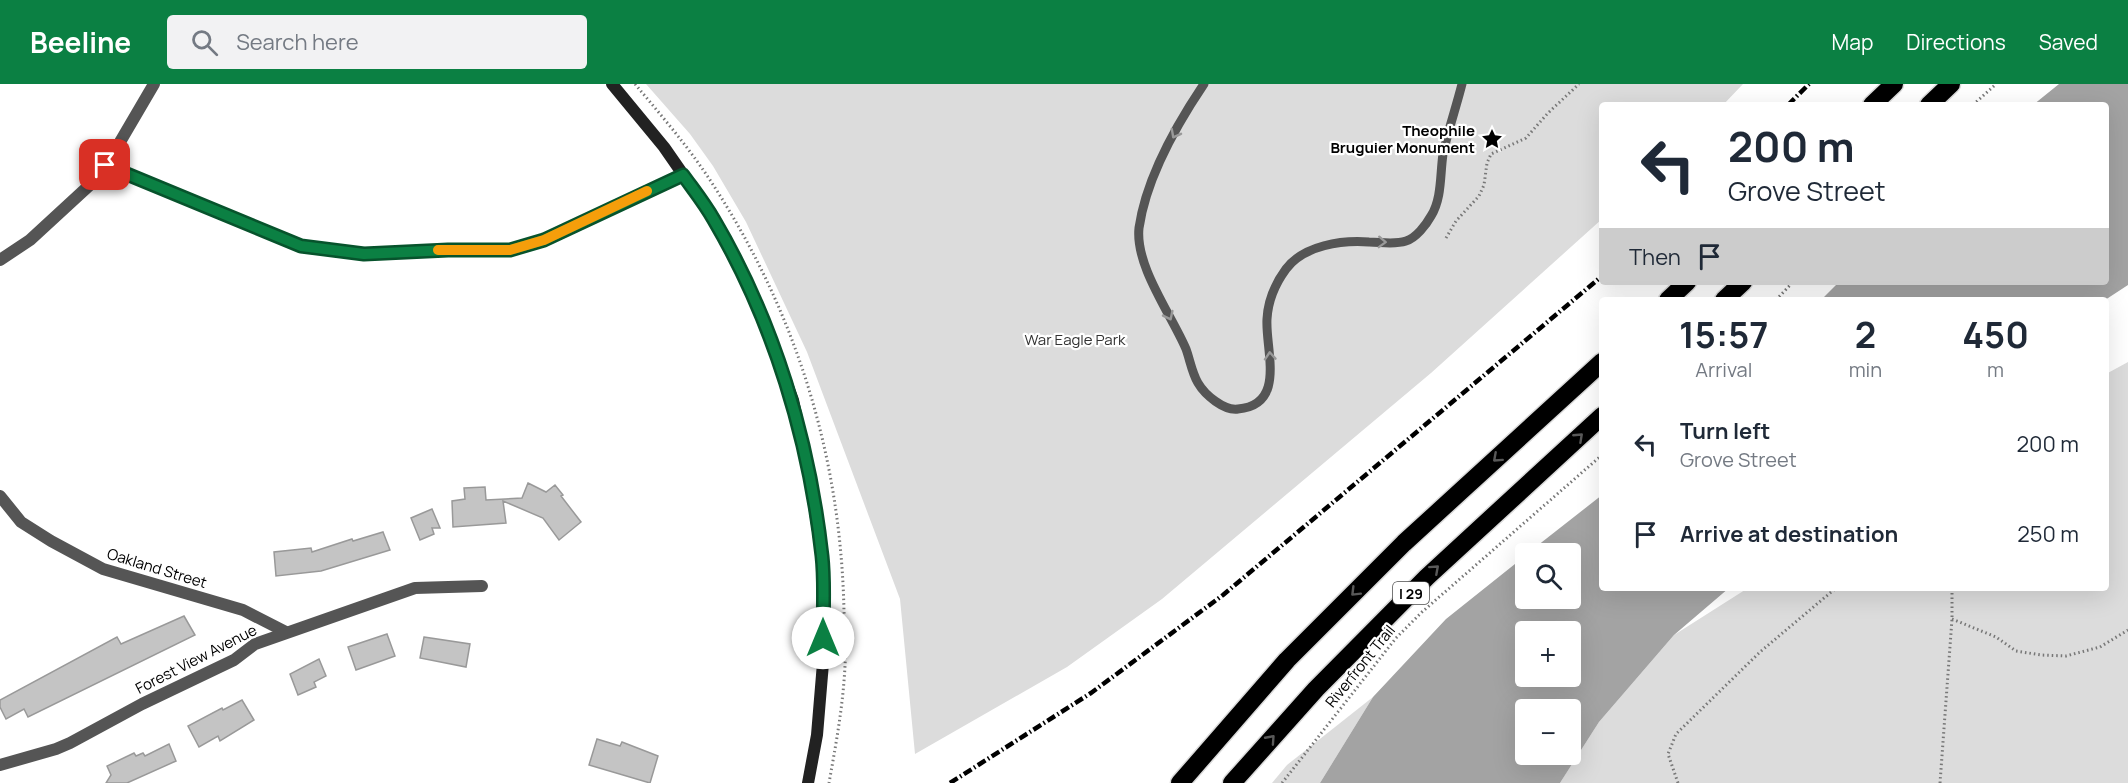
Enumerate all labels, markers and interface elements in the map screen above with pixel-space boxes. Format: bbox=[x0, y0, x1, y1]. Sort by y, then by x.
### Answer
search box bbox=[167, 15, 587, 69]
text: Beeline bbox=[30, 23, 131, 61]
icon: search bbox=[188, 26, 221, 59]
text: Search here bbox=[236, 27, 359, 57]
text: Map bbox=[1832, 28, 1873, 56]
text: Directions bbox=[1906, 28, 2006, 56]
text: Saved bbox=[2039, 28, 2098, 56]
text: 200 m bbox=[1728, 117, 1854, 175]
place label: Theophile Bruguier Monument bbox=[1330, 120, 1475, 158]
icon: left bbox=[1629, 126, 1707, 204]
place icon: Theophile Bruguier Monument bbox=[1480, 127, 1504, 151]
one-way arrow bbox=[1170, 128, 1182, 139]
pin bbox=[79, 139, 130, 190]
icon: arrive bbox=[88, 148, 121, 181]
text: Grove Street bbox=[1728, 172, 1886, 209]
one-way arrow bbox=[1377, 236, 1386, 249]
icon: arrive bbox=[1693, 240, 1726, 273]
text: Then bbox=[1629, 242, 1681, 272]
one-way arrow bbox=[1162, 310, 1174, 321]
text: 15:57 bbox=[1679, 310, 1769, 359]
text: 2 bbox=[1855, 310, 1876, 359]
text: 450 bbox=[1962, 310, 2029, 359]
park label: War Eagle Park bbox=[1024, 329, 1126, 350]
one-way arrow bbox=[1263, 351, 1276, 360]
text: Arrival bbox=[1695, 356, 1752, 383]
text: min bbox=[1849, 356, 1882, 383]
text: m bbox=[1987, 356, 2004, 383]
text: Turn left bbox=[1680, 416, 1770, 446]
icon: left bbox=[1629, 428, 1662, 461]
text: 200 m bbox=[2017, 429, 2079, 459]
one-way arrow bbox=[1573, 433, 1583, 444]
text: Grove Street bbox=[1680, 446, 1797, 473]
one-way arrow bbox=[1494, 451, 1504, 462]
icon: arrive bbox=[1629, 518, 1662, 551]
text: Arrive at destination bbox=[1680, 519, 1898, 549]
text: 250 m bbox=[2017, 519, 2079, 549]
street label: Oakland Street bbox=[105, 543, 209, 593]
map controls bbox=[1515, 543, 1581, 765]
button: search bbox=[1515, 543, 1581, 609]
one-way arrow bbox=[1429, 565, 1439, 576]
road number: I 29 bbox=[1393, 582, 1429, 604]
one-way arrow bbox=[1352, 584, 1363, 595]
position arrow bbox=[791, 606, 855, 670]
street label: Forest View Avenue bbox=[132, 619, 261, 699]
street label: Riverfront Trail bbox=[1320, 620, 1400, 712]
button: + bbox=[1515, 621, 1581, 687]
button: − bbox=[1515, 699, 1581, 765]
one-way arrow bbox=[1263, 735, 1274, 746]

